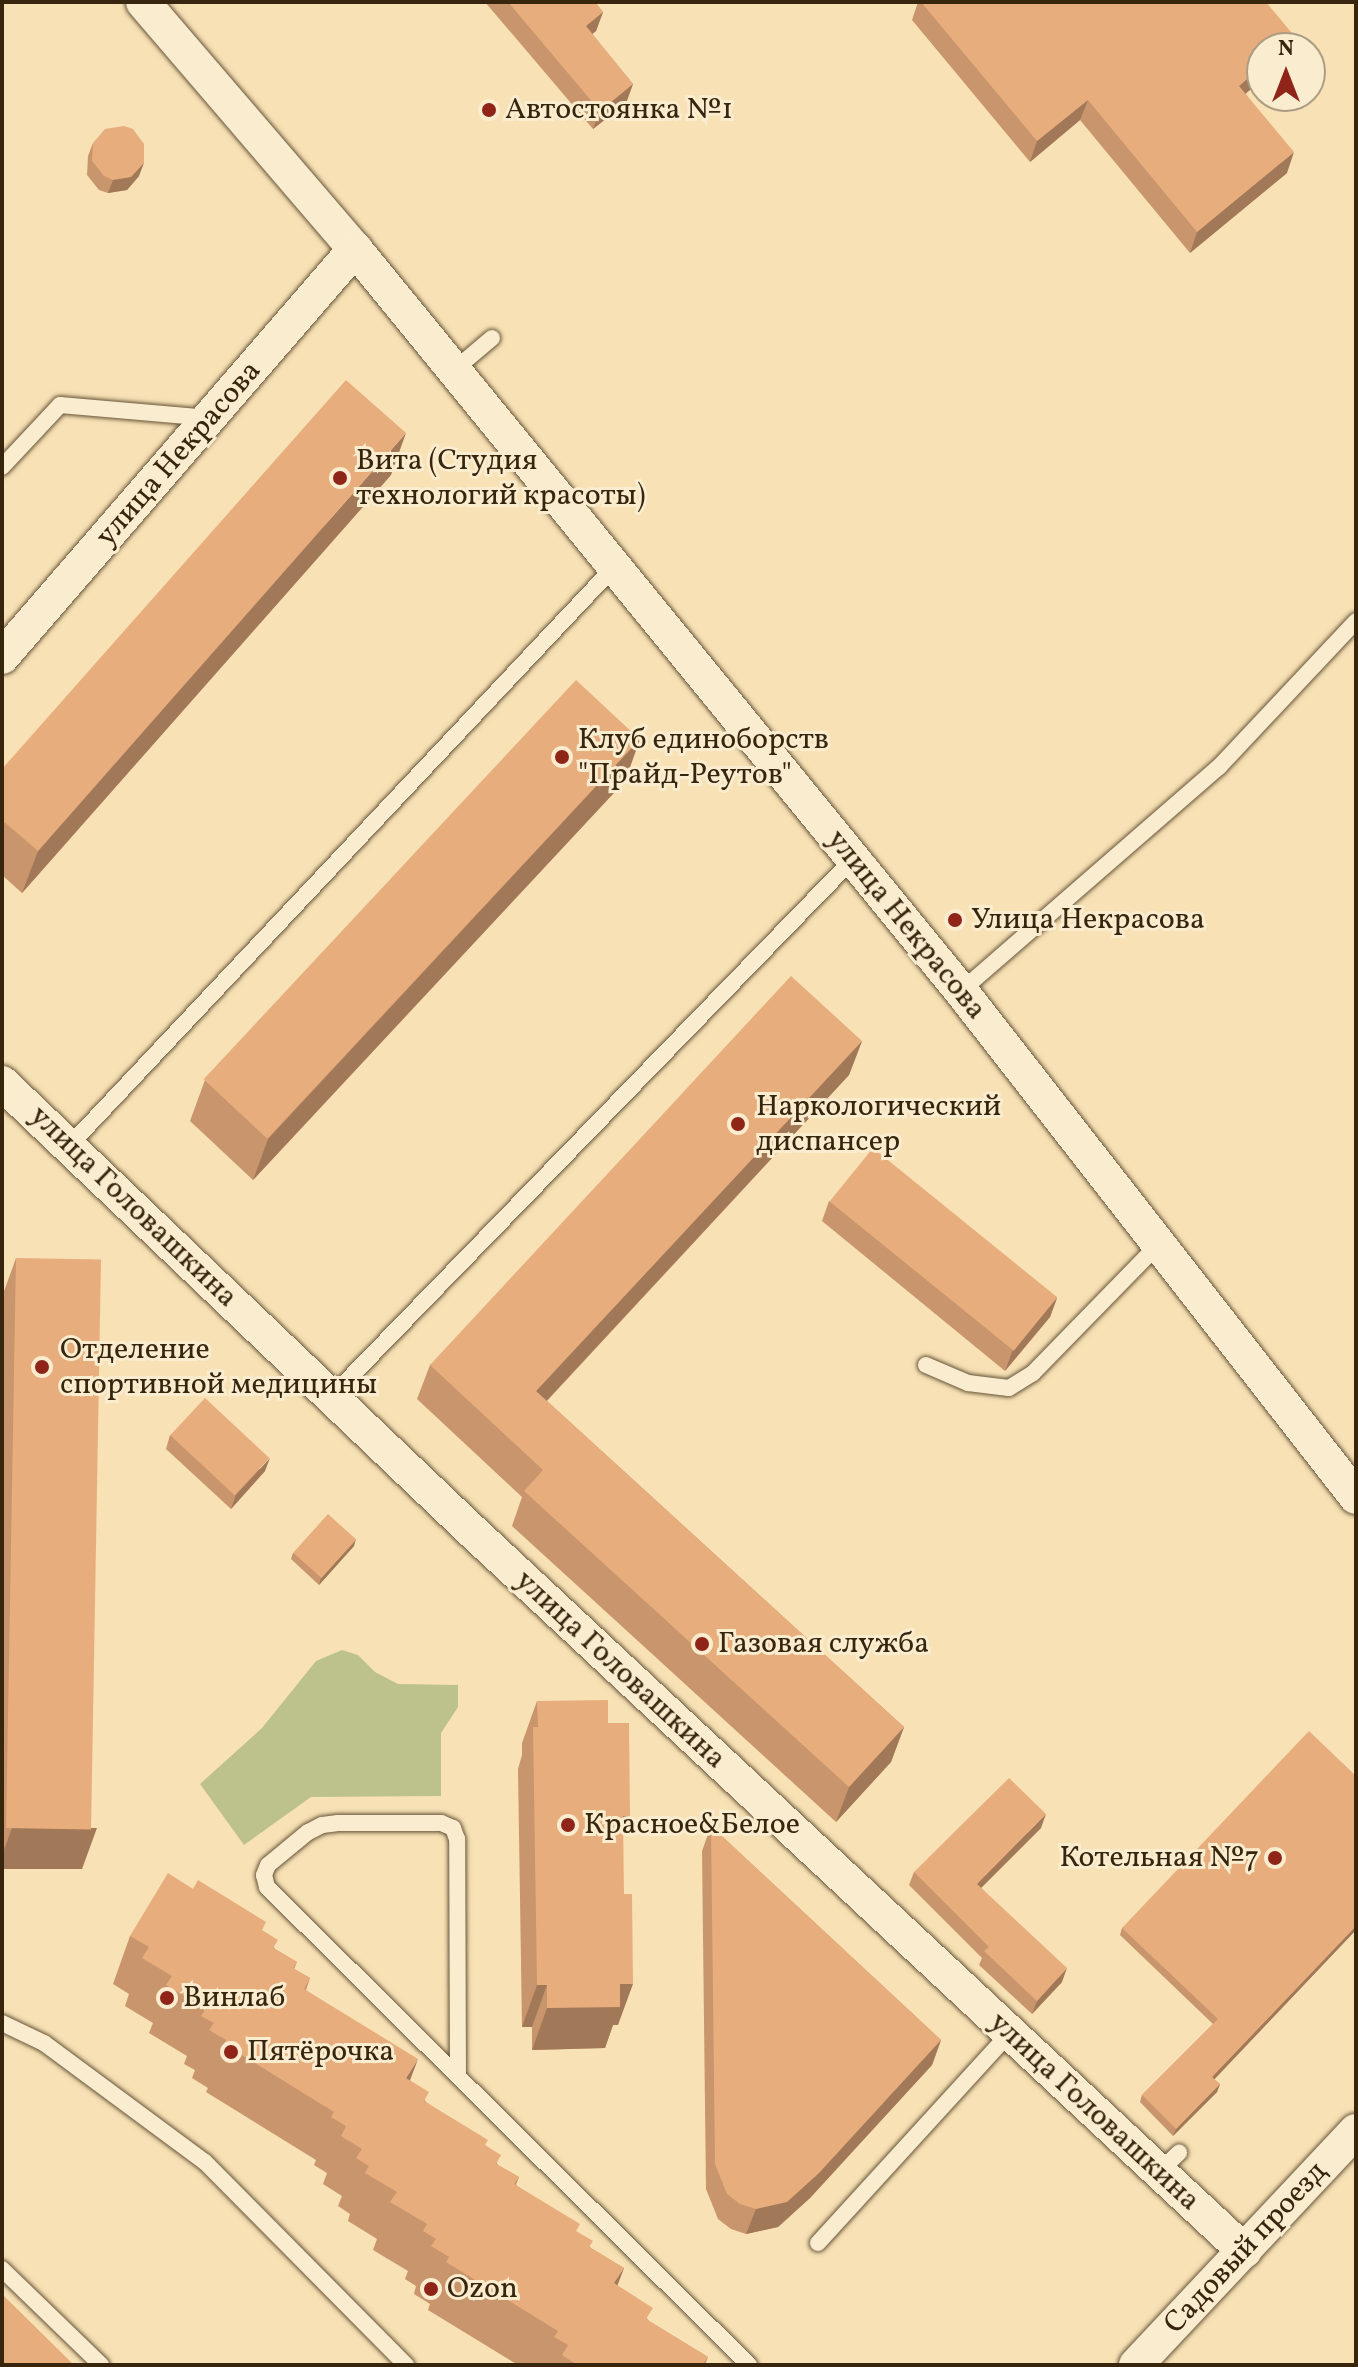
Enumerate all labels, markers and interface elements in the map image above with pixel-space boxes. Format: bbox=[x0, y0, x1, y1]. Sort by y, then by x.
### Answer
north arrow bbox=[1246, 32, 1326, 112]
text: N bbox=[1278, 34, 1294, 65]
place label: Автостоянка №1 bbox=[505, 92, 733, 128]
marker: Автостоянка №1 bbox=[480, 101, 498, 119]
street label: улица Некрасова bbox=[89, 354, 269, 554]
place label: Вита (Студия технологий красоты) bbox=[356, 443, 646, 514]
marker: Вита (Студия технологий красоты) bbox=[331, 469, 349, 487]
place label: Клуб единоборств "Прайд-Реутов" bbox=[578, 722, 829, 792]
marker: Клуб единоборств "Прайд-Реутов" bbox=[553, 748, 571, 766]
street label: улица Некрасова bbox=[818, 823, 994, 1027]
place label: Улица Некрасова bbox=[971, 902, 1205, 938]
marker: Улица Некрасова bbox=[946, 911, 964, 929]
place label: Наркологический диспансер bbox=[756, 1089, 1001, 1160]
street label: улица Головашкина bbox=[22, 1099, 244, 1315]
marker: Наркологический диспансер bbox=[727, 1113, 749, 1135]
place label: Отделение спортивной медицины bbox=[60, 1332, 377, 1402]
marker: Отделение спортивной медицины bbox=[31, 1356, 53, 1378]
street label: улица Головашкина bbox=[507, 1563, 733, 1777]
place label: Газовая служба bbox=[718, 1626, 929, 1662]
marker: Газовая служба bbox=[693, 1635, 711, 1653]
place label: Красное&Белое bbox=[584, 1807, 800, 1843]
marker: Красное&Белое bbox=[559, 1816, 577, 1834]
place label: Котельная №7 bbox=[1059, 1840, 1259, 1876]
marker: Котельная №7 bbox=[1266, 1849, 1284, 1867]
place label: Винлаб bbox=[183, 1980, 285, 2016]
marker: Винлаб bbox=[158, 1989, 176, 2007]
street label: улица Головашкина bbox=[981, 2005, 1207, 2219]
place label: Пятёрочка bbox=[247, 2034, 394, 2070]
marker: Пятёрочка bbox=[222, 2043, 240, 2061]
street label: Садовый проезд bbox=[1157, 2154, 1335, 2342]
place label: Ozon bbox=[447, 2271, 518, 2307]
marker: Ozon bbox=[422, 2280, 440, 2298]

